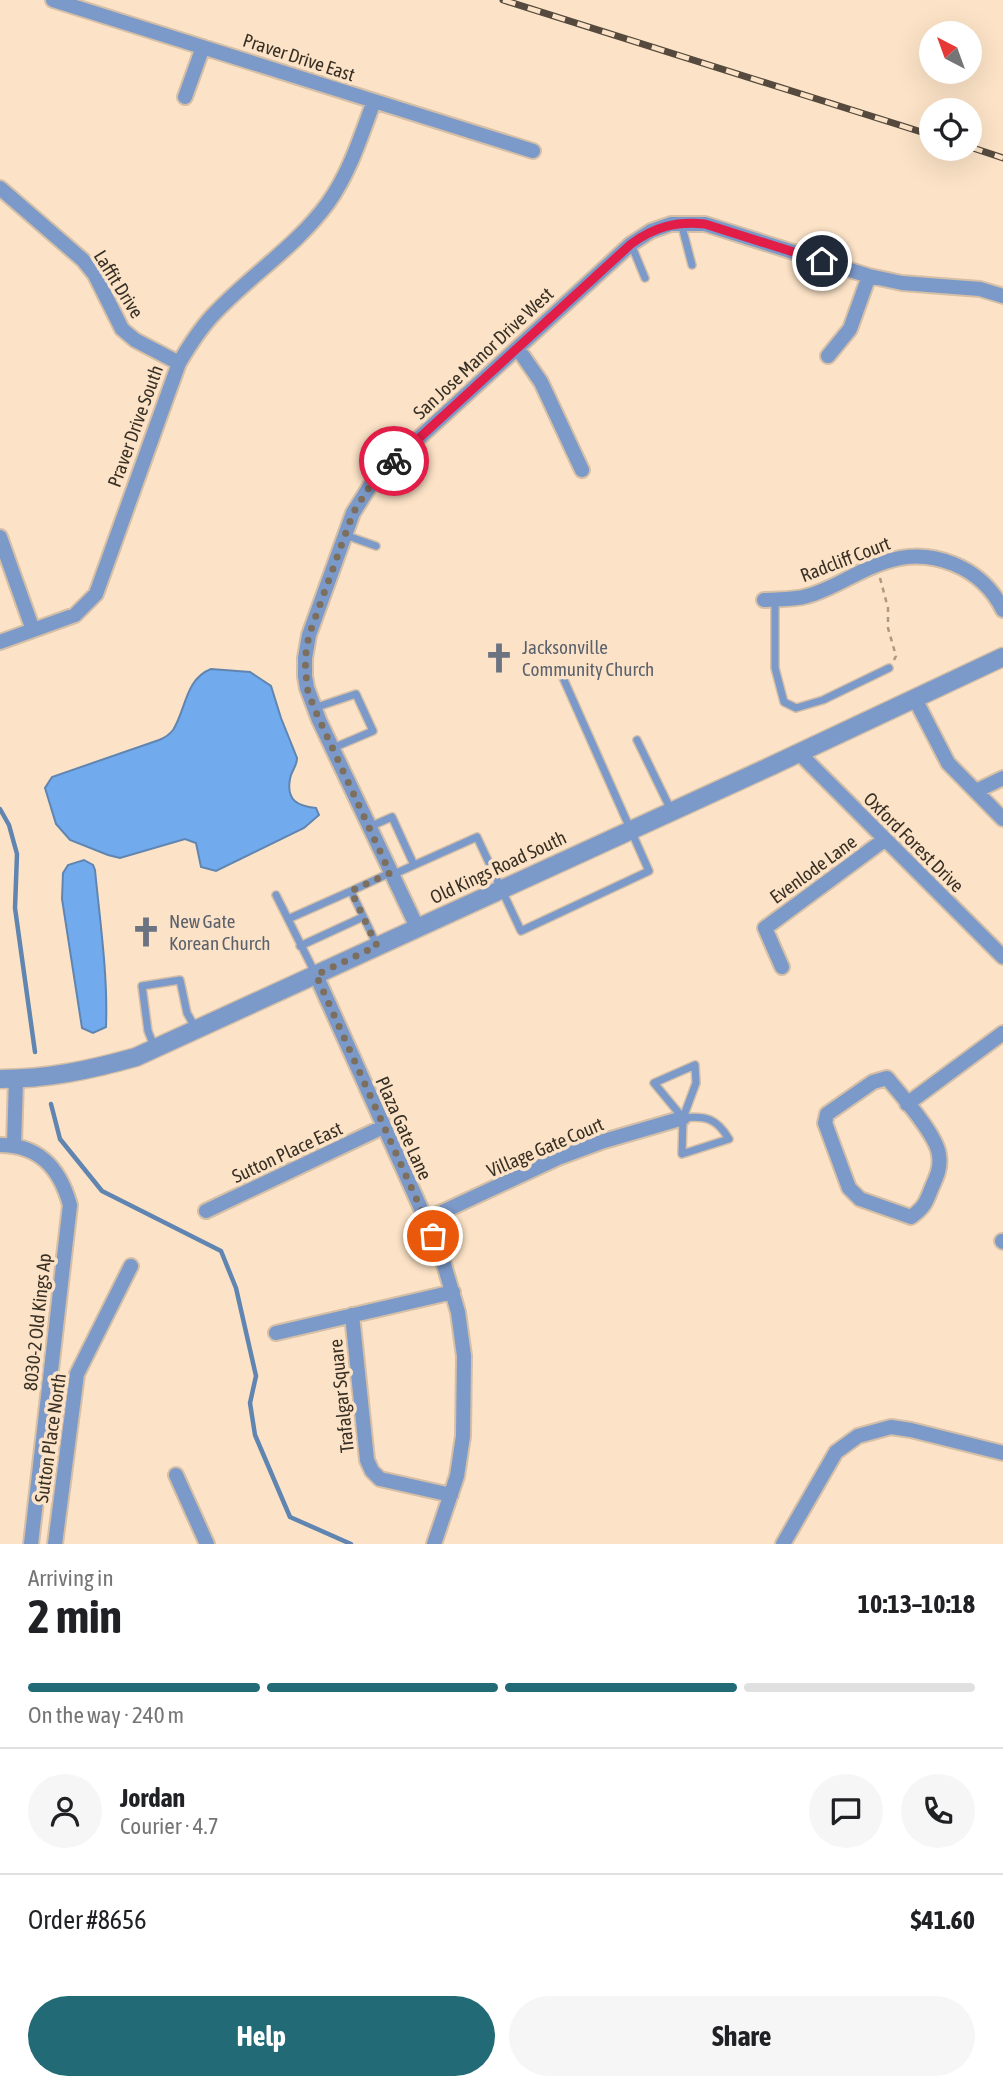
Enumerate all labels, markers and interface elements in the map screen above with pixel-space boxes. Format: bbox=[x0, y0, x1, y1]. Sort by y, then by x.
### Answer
north arrow bbox=[919, 21, 982, 84]
map controls bbox=[919, 21, 982, 161]
street label: Praver Drive East bbox=[240, 29, 358, 85]
button: locate bbox=[919, 98, 982, 161]
pin bbox=[792, 231, 852, 291]
icon: home bbox=[803, 242, 841, 280]
street label: Laffit Drive bbox=[90, 246, 148, 322]
street label: San Jose Manor Drive West bbox=[409, 283, 557, 423]
street label: Praver Drive South bbox=[103, 362, 167, 490]
courier bbox=[359, 426, 429, 496]
icon: bike bbox=[375, 442, 413, 480]
street label: Radcliff Court bbox=[797, 532, 893, 586]
place label: Jacksonville Community Church bbox=[522, 636, 654, 680]
church icon: Jacksonville Community Church bbox=[482, 641, 516, 675]
street label: Oxford Forest Drive bbox=[859, 787, 969, 897]
street label: Old Kings Road South bbox=[426, 826, 570, 908]
street label: Evenlode Lane bbox=[765, 830, 861, 908]
place label: New Gate Korean Church bbox=[169, 910, 271, 954]
church icon: New Gate Korean Church bbox=[129, 915, 163, 949]
street label: Plaza Gate Lane bbox=[371, 1073, 437, 1183]
street label: Village Gate Court bbox=[483, 1113, 607, 1181]
street label: Sutton Place East bbox=[228, 1117, 346, 1187]
pin bbox=[403, 1206, 463, 1266]
icon: bag bbox=[414, 1217, 452, 1255]
street label: 8030-2 Old Kings Ap bbox=[19, 1252, 55, 1392]
street label: Trafalgar Square bbox=[324, 1338, 358, 1454]
street label: Sutton Place North bbox=[30, 1372, 70, 1504]
text: Arriving in bbox=[28, 1565, 114, 1591]
text: 10:13–10:18 bbox=[858, 1589, 975, 1619]
text: 2 min bbox=[28, 1590, 122, 1643]
text: On the way · 240 m bbox=[28, 1702, 184, 1728]
button: person bbox=[28, 1774, 102, 1848]
button: chat bbox=[809, 1774, 883, 1848]
button: phone bbox=[901, 1774, 975, 1848]
text: Jordan bbox=[120, 1783, 185, 1813]
text: Courier · 4.7 bbox=[120, 1813, 219, 1839]
text: Order #8656 bbox=[28, 1905, 147, 1935]
text: $41.60 bbox=[911, 1905, 975, 1935]
button: Help bbox=[28, 1996, 495, 2076]
button: Share bbox=[509, 1996, 975, 2076]

